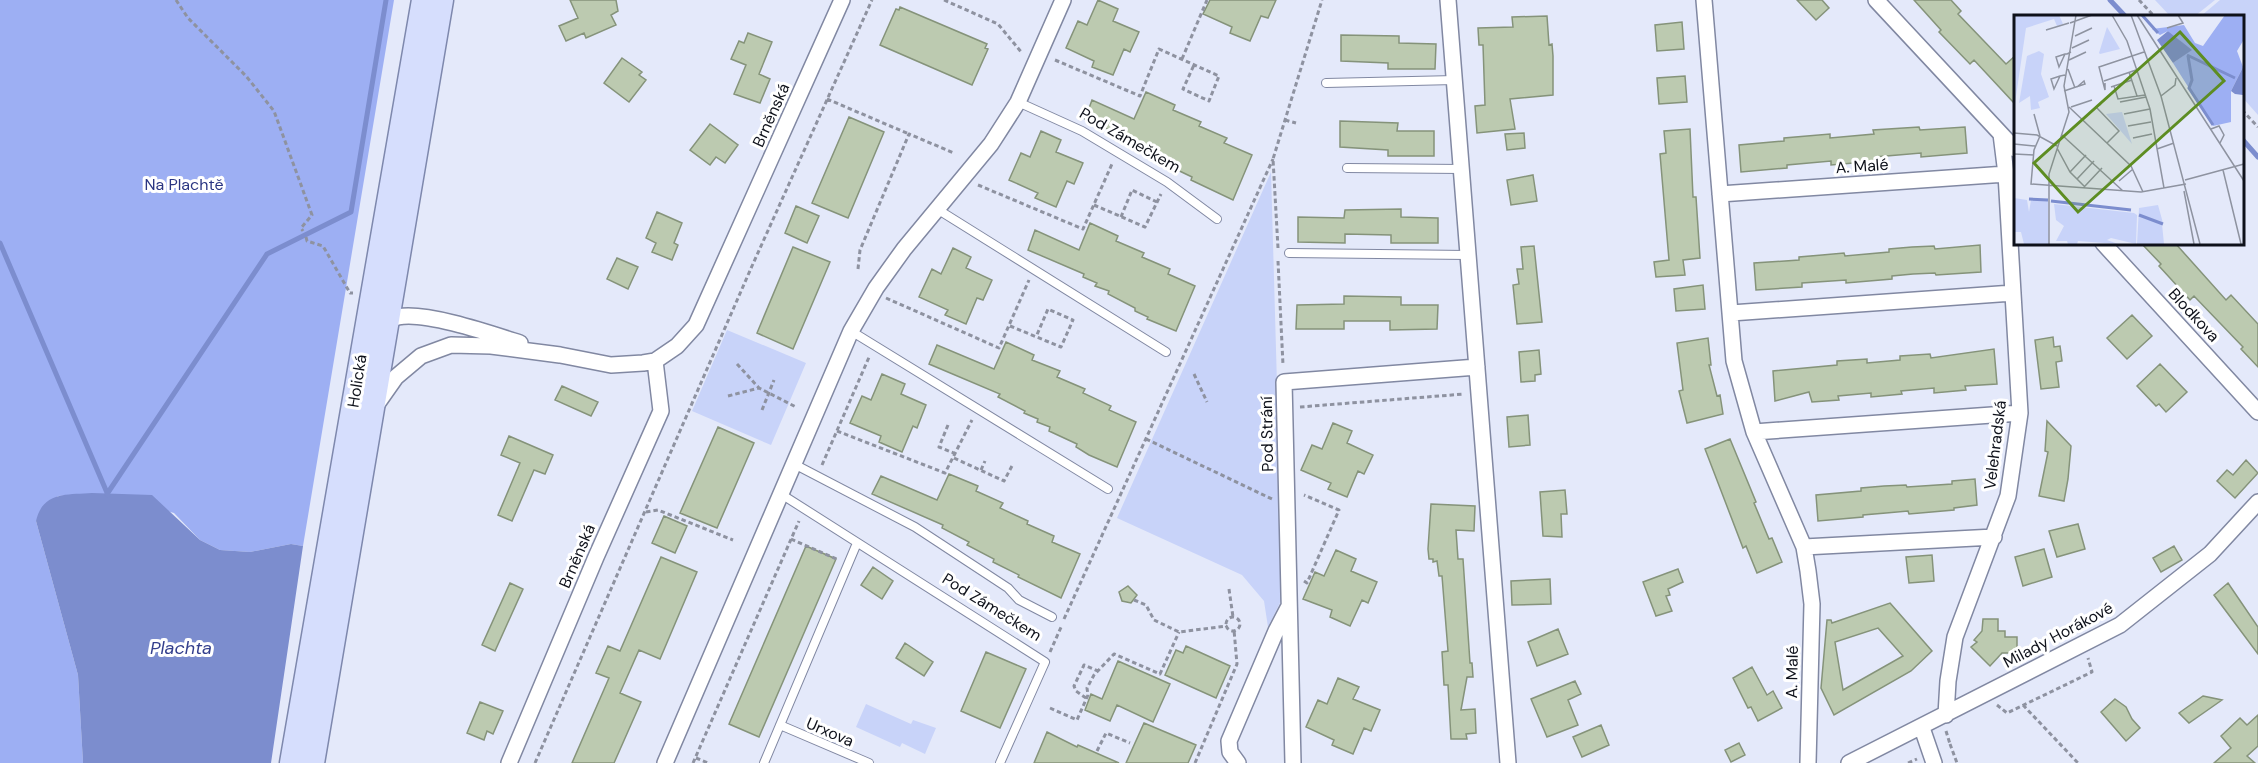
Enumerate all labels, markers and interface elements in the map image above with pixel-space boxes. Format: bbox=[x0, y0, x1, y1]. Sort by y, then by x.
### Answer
inset map bbox=[2014, 15, 2243, 244]
street label: Brněnská bbox=[748, 80, 794, 150]
street label: Pod Zámečkem bbox=[1076, 103, 1184, 177]
street label: A. Malé bbox=[1835, 154, 1889, 178]
park label: Na Plachtě bbox=[144, 174, 224, 195]
street label: Blodkova bbox=[2164, 284, 2224, 346]
street label: Holická bbox=[342, 353, 372, 409]
street label: Pod Strání bbox=[1256, 396, 1278, 472]
street label: Velehradská bbox=[1979, 399, 2011, 491]
street label: Brněnská bbox=[554, 521, 600, 591]
street label: Pod Zámečkem bbox=[938, 568, 1046, 646]
street label: Milady Horákové bbox=[1999, 597, 2117, 673]
water label: Plachta bbox=[150, 636, 212, 660]
street label: A. Malé bbox=[1781, 645, 1803, 699]
street label: Urxova bbox=[803, 713, 857, 751]

